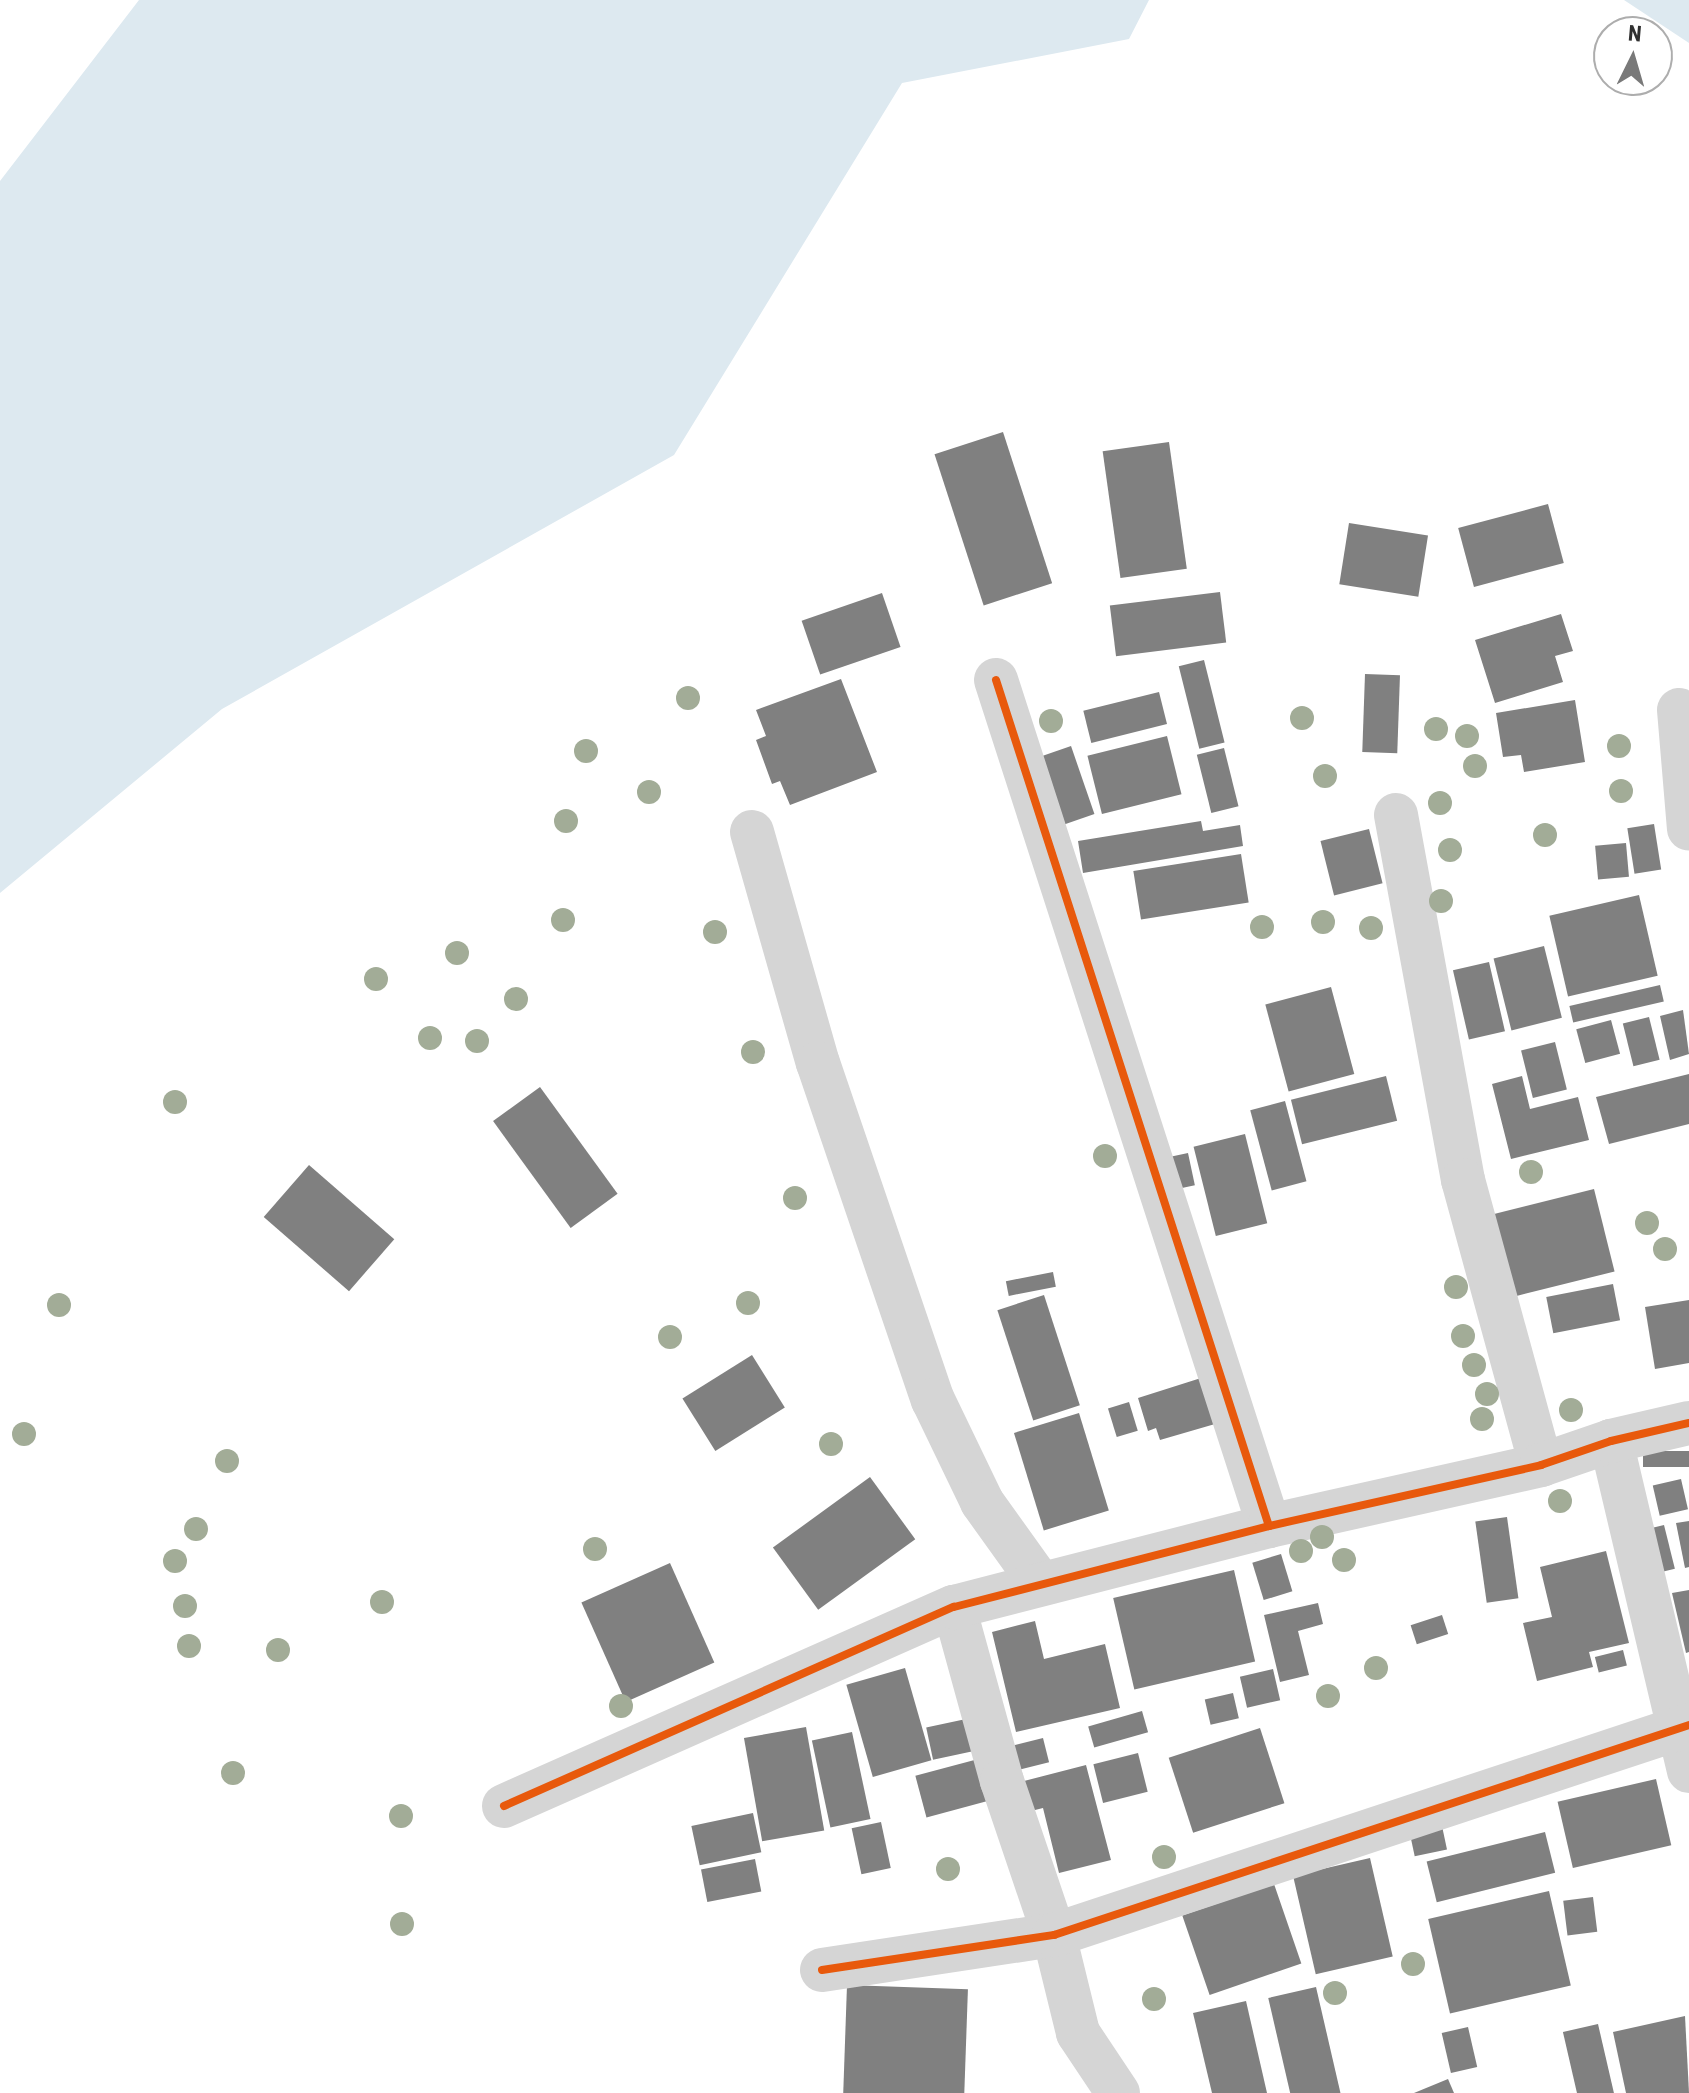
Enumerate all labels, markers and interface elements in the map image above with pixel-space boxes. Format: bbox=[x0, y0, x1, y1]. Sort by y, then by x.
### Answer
north arrow bbox=[1593, 16, 1673, 96]
text: N bbox=[1627, 21, 1643, 47]

